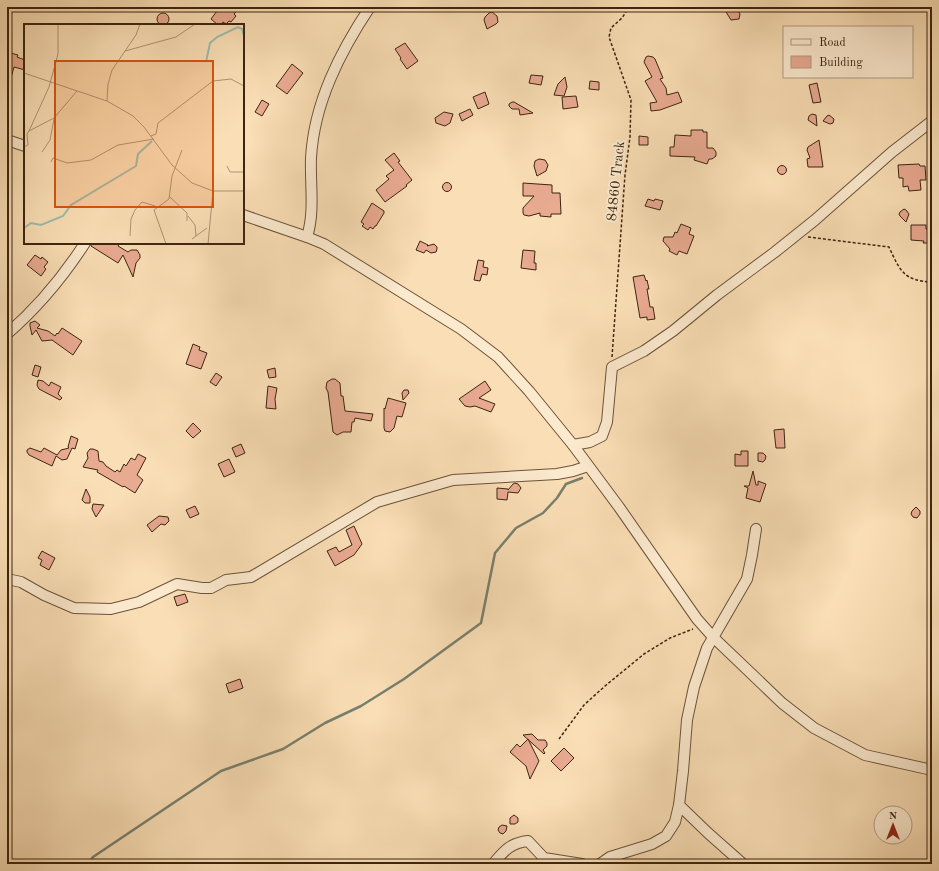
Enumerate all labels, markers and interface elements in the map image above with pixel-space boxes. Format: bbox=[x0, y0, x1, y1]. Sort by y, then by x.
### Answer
inset map bbox=[24, 24, 244, 244]
legend bbox=[783, 26, 913, 78]
text: Road bbox=[819, 37, 846, 49]
text: Building bbox=[819, 57, 863, 69]
street label: 84860 Track bbox=[605, 140, 627, 222]
north arrow bbox=[873, 805, 913, 845]
text: N bbox=[889, 811, 898, 822]

